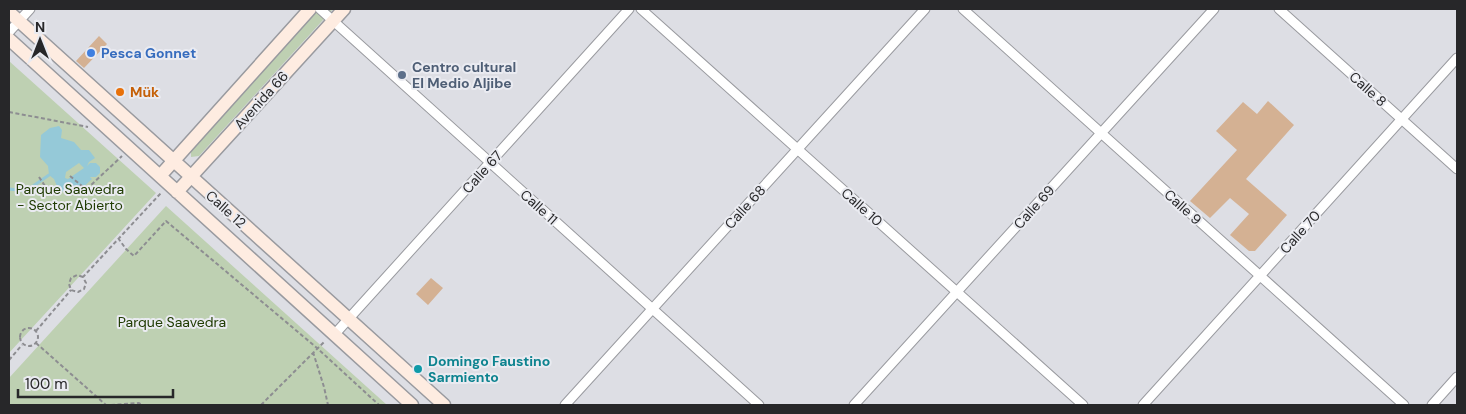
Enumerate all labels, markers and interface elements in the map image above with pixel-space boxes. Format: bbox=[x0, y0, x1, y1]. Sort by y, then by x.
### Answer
north arrow bbox=[15, 15, 65, 65]
text: N bbox=[35, 18, 45, 36]
place label: Pesca Gonnet bbox=[101, 44, 196, 62]
marker: Pesca Gonnet bbox=[85, 47, 97, 59]
place label: Centro cultural El Medio Aljibe bbox=[412, 58, 516, 92]
street label: Avenida 66 bbox=[230, 67, 292, 133]
street label: Calle 8 bbox=[1346, 68, 1390, 110]
marker: Centro cultural El Medio Aljibe bbox=[396, 69, 408, 81]
place label: Mük bbox=[130, 83, 159, 101]
marker: Mük bbox=[114, 86, 126, 98]
street label: Calle 67 bbox=[458, 147, 506, 197]
park label: Parque Saavedra - Sector Abierto bbox=[16, 180, 124, 214]
street label: Calle 68 bbox=[721, 181, 769, 233]
street label: Calle 69 bbox=[1010, 181, 1059, 233]
street label: Calle 10 bbox=[838, 184, 886, 230]
street label: Calle 11 bbox=[517, 185, 561, 229]
street label: Calle 9 bbox=[1160, 185, 1206, 229]
street label: Calle 12 bbox=[202, 186, 250, 232]
street label: Calle 70 bbox=[1276, 206, 1324, 258]
park label: Parque Saavedra bbox=[118, 313, 226, 331]
place label: Domingo Faustino Sarmiento bbox=[428, 352, 550, 386]
marker: Domingo Faustino Sarmiento bbox=[412, 363, 424, 375]
scale bar bbox=[18, 366, 172, 398]
text: 100 m bbox=[25, 374, 68, 394]

